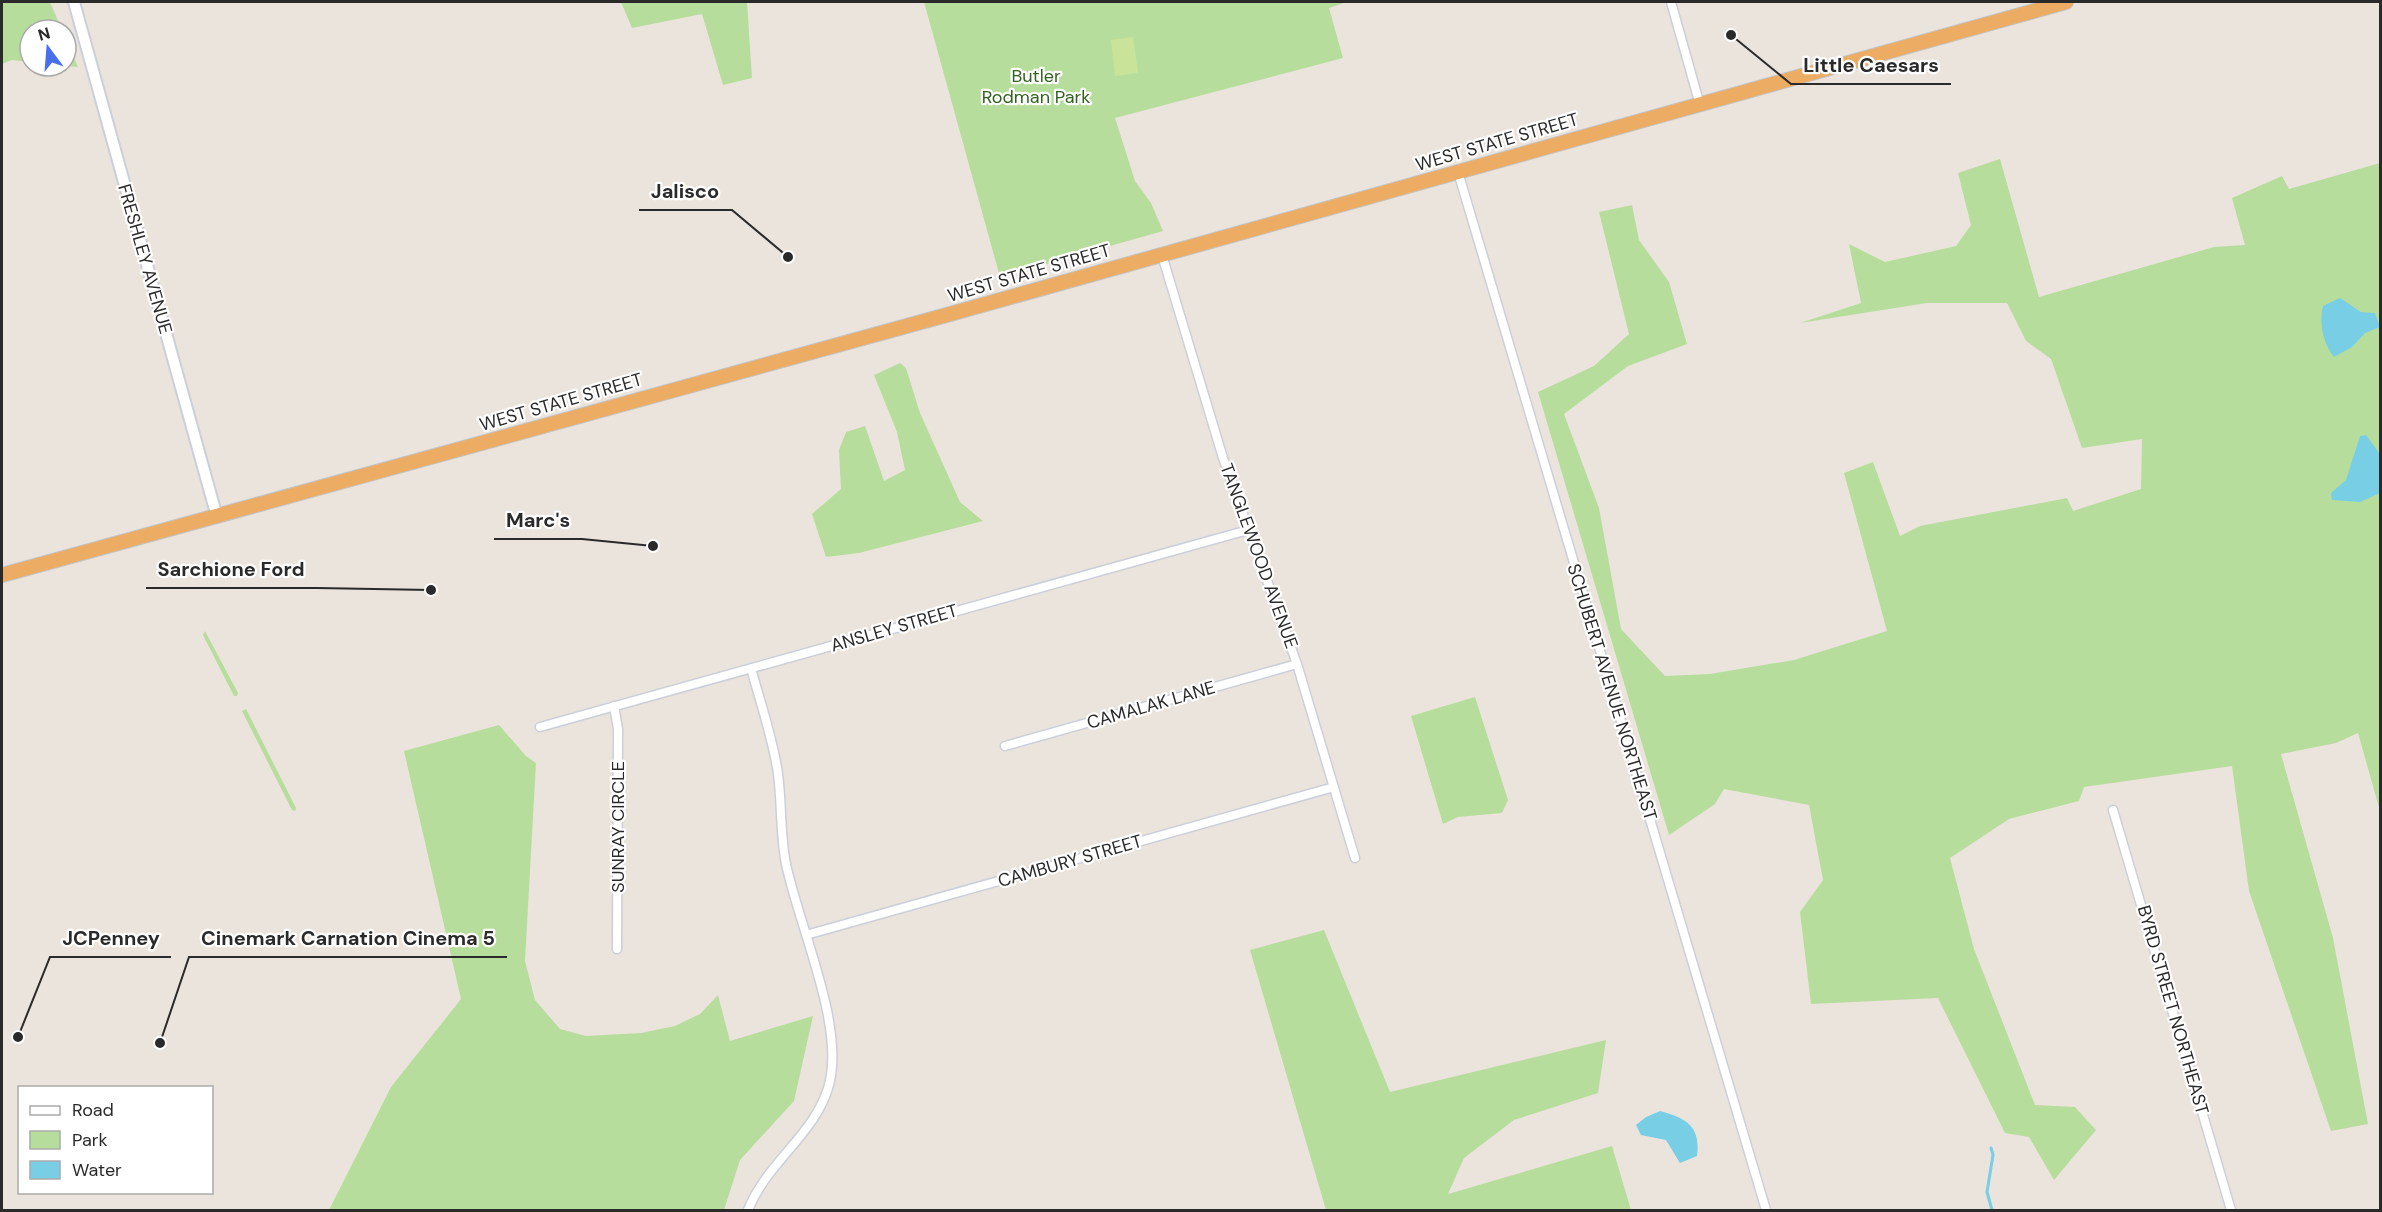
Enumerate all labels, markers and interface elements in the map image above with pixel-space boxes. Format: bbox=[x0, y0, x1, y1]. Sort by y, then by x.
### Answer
north arrow bbox=[18, 18, 78, 78]
text: N bbox=[35, 22, 53, 46]
callout: Little Caesars bbox=[1791, 46, 1951, 84]
text: Little Caesars bbox=[1803, 52, 1939, 78]
park label: Butler Rodman Park bbox=[982, 64, 1090, 109]
street label: WEST STATE STREET bbox=[1413, 107, 1581, 177]
callout: Jalisco bbox=[639, 172, 732, 210]
text: Jalisco bbox=[651, 178, 719, 204]
street label: FRESHLEY AVENUE bbox=[112, 181, 178, 337]
street label: WEST STATE STREET bbox=[945, 238, 1113, 308]
street label: WEST STATE STREET bbox=[477, 367, 645, 437]
street label: TANGLEWOOD AVENUE bbox=[1214, 460, 1304, 652]
callout: Marc's bbox=[494, 501, 582, 539]
text: Marc's bbox=[506, 507, 570, 533]
callout: Sarchione Ford bbox=[146, 550, 317, 588]
text: Sarchione Ford bbox=[158, 556, 305, 582]
street label: SCHUBERT AVENUE NORTHEAST bbox=[1561, 561, 1663, 823]
street label: ANSLEY STREET bbox=[828, 598, 960, 658]
street label: CAMALAK LANE bbox=[1084, 675, 1218, 735]
street label: SUNRAY CIRCLE bbox=[606, 761, 630, 893]
street label: CAMBURY STREET bbox=[995, 829, 1145, 893]
street label: BYRD STREET NORTHEAST bbox=[2132, 903, 2214, 1117]
callout: JCPenney bbox=[50, 919, 171, 957]
callout: Cinemark Carnation Cinema 5 bbox=[189, 919, 507, 957]
text: JCPenney bbox=[62, 925, 160, 951]
text: Cinemark Carnation Cinema 5 bbox=[201, 925, 495, 951]
legend bbox=[18, 1086, 213, 1194]
text: Road bbox=[72, 1098, 114, 1122]
text: Park bbox=[72, 1128, 108, 1152]
text: Water bbox=[72, 1158, 122, 1182]

